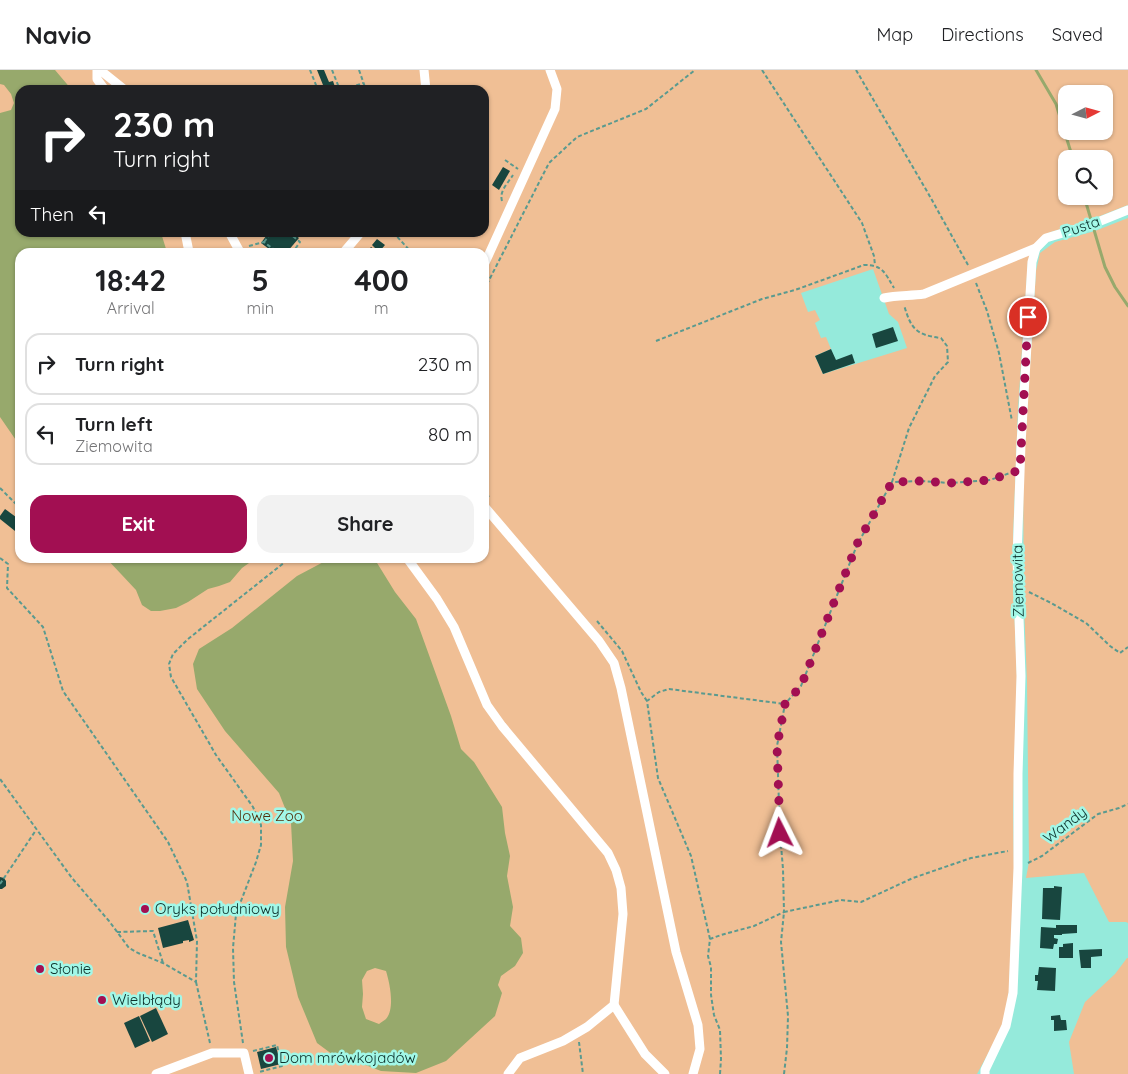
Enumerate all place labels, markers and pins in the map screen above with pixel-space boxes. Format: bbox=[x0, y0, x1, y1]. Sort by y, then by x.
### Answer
pin bbox=[1007, 296, 1049, 338]
place label: Oryks południowy bbox=[155, 899, 280, 918]
marker: Oryks południowy bbox=[139, 903, 151, 915]
place label: Słonie bbox=[50, 959, 91, 978]
marker: Słonie bbox=[34, 963, 46, 975]
place label: Wielbłądy bbox=[112, 990, 181, 1009]
marker: Wielbłądy bbox=[96, 994, 108, 1006]
place label: Dom mrówkojadów bbox=[279, 1048, 416, 1067]
marker: Dom mrówkojadów bbox=[263, 1052, 275, 1064]

